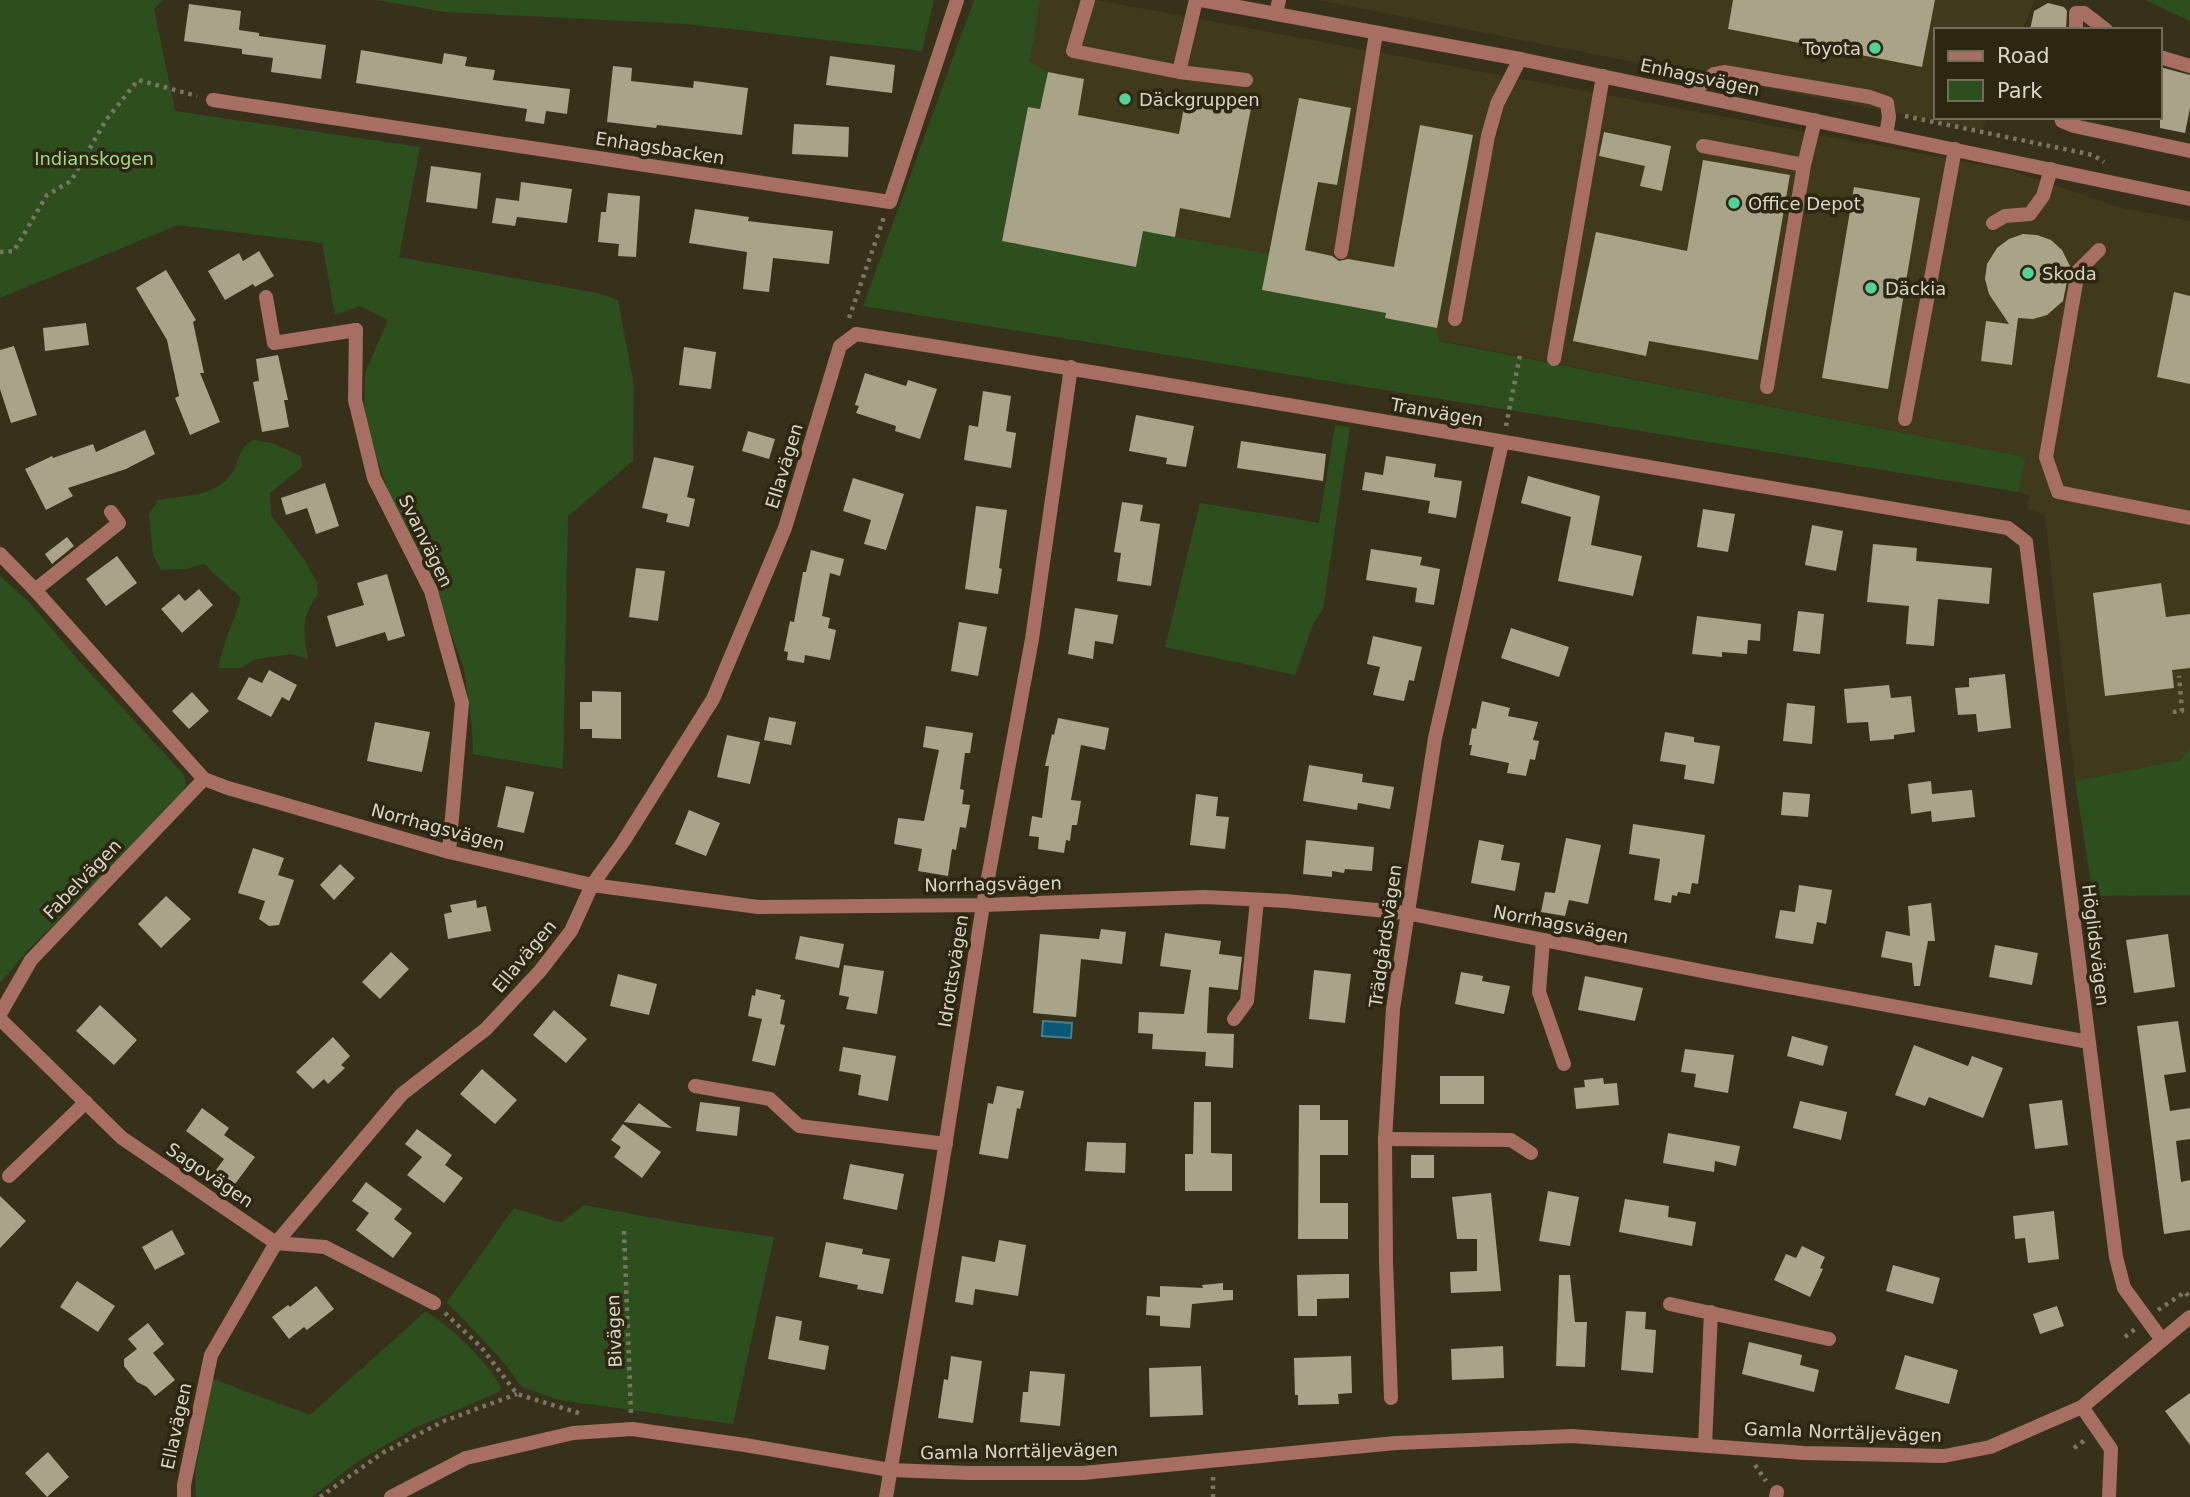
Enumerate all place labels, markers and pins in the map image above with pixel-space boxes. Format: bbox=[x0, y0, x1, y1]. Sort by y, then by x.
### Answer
place label: Toyota bbox=[1801, 38, 1861, 59]
marker: Toyota bbox=[1867, 40, 1883, 56]
place label: Däckgruppen bbox=[1139, 89, 1260, 110]
marker: Däckgruppen bbox=[1117, 91, 1133, 107]
place label: Office Depot bbox=[1748, 193, 1861, 214]
marker: Office Depot bbox=[1726, 195, 1742, 211]
place label: Skoda bbox=[2042, 263, 2097, 284]
marker: Skoda bbox=[2020, 265, 2036, 281]
place label: Däckia bbox=[1885, 278, 1946, 299]
marker: Däckia bbox=[1863, 280, 1879, 296]

